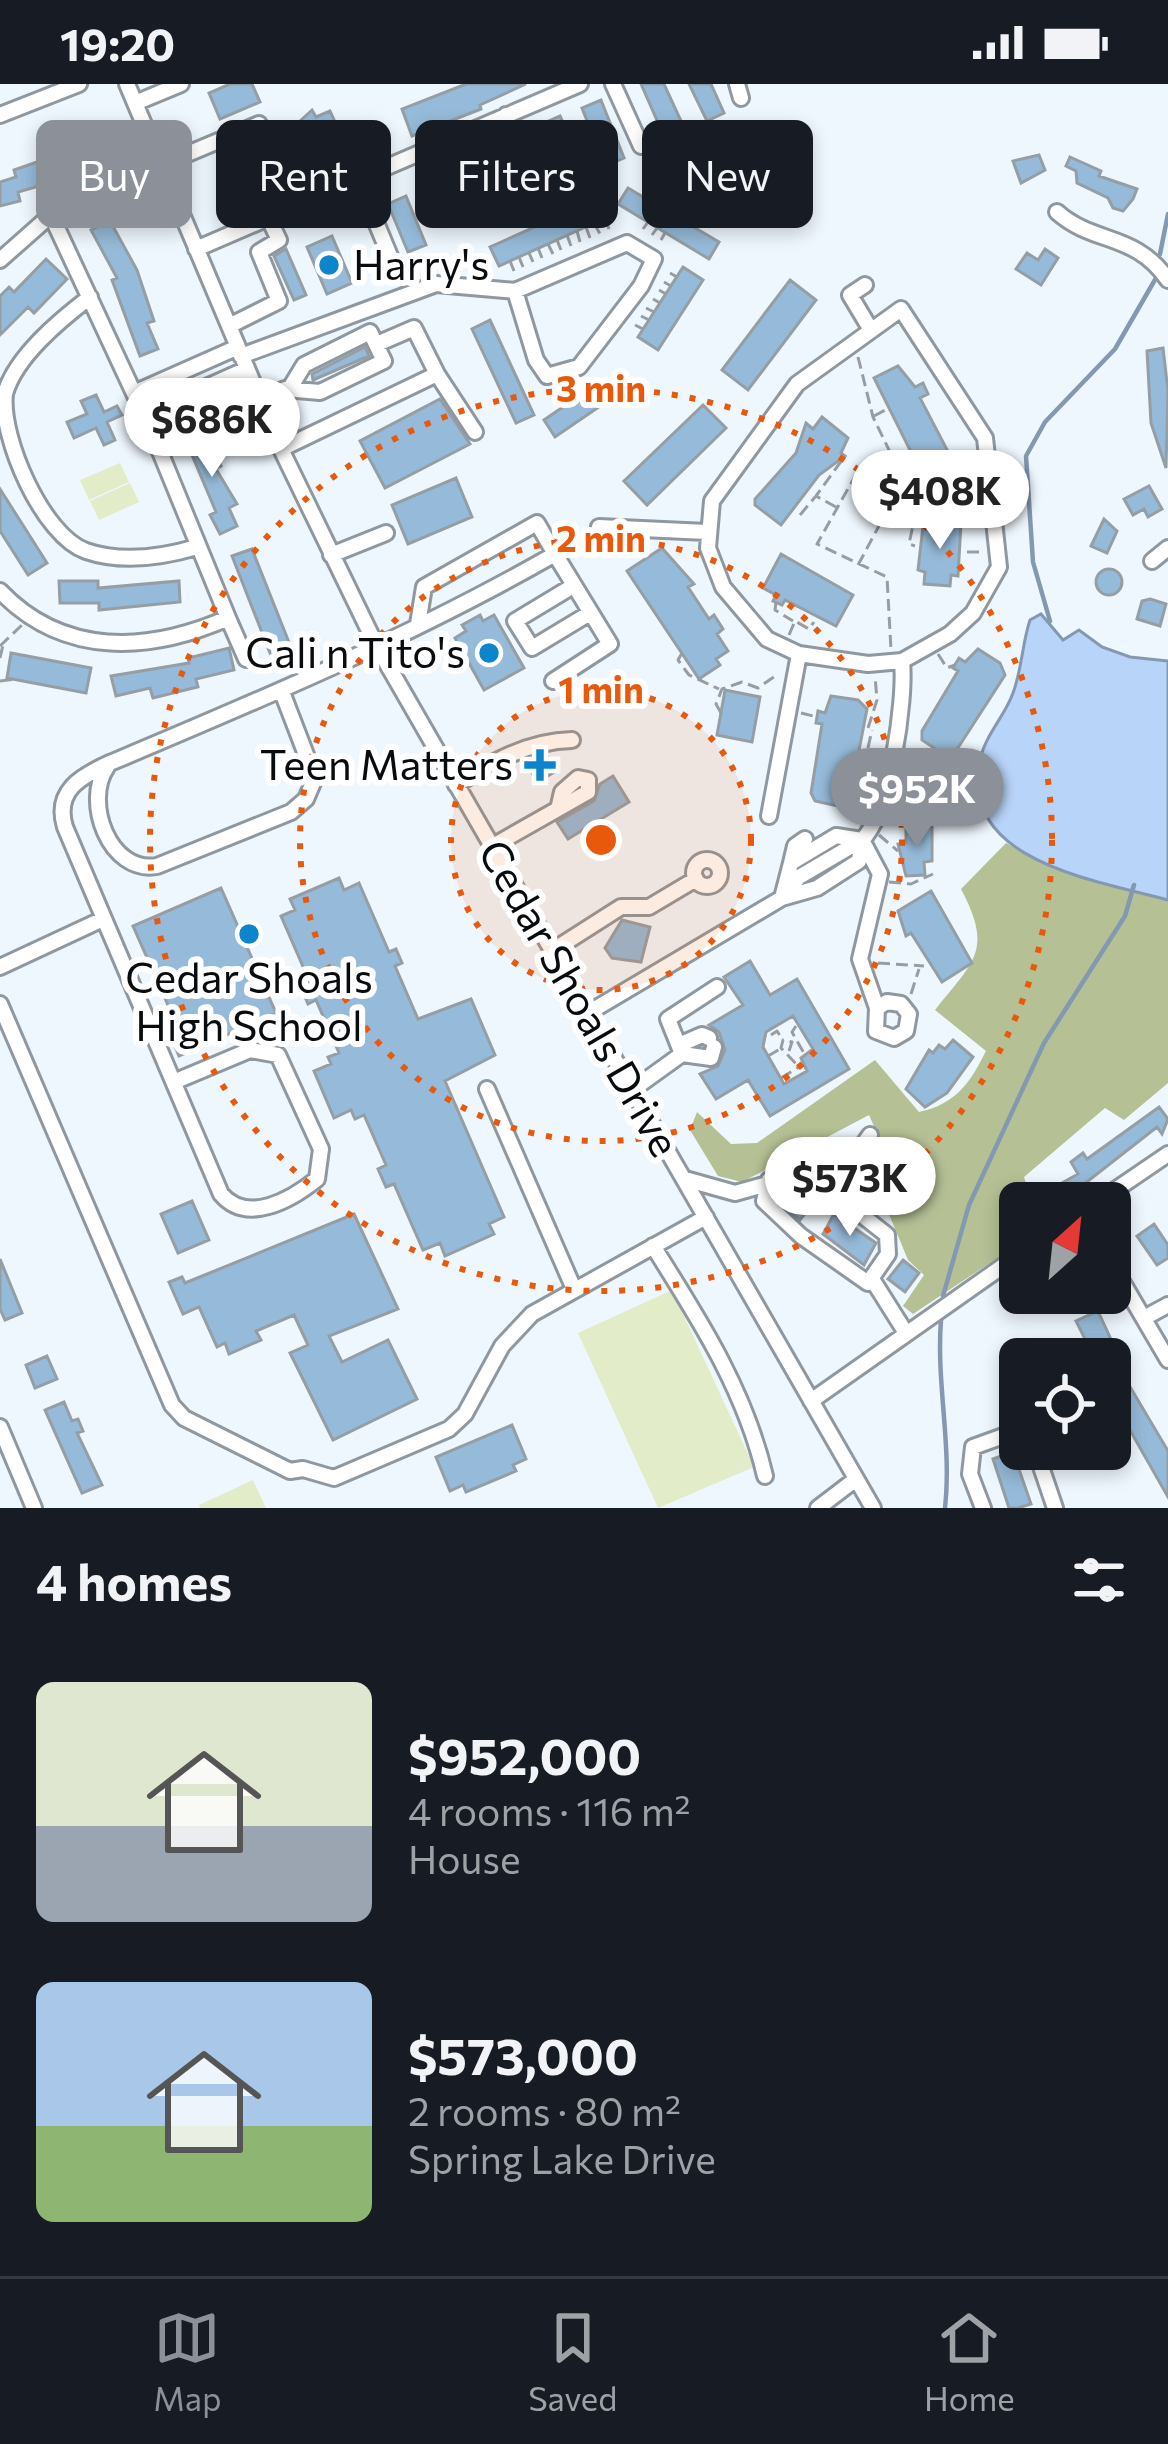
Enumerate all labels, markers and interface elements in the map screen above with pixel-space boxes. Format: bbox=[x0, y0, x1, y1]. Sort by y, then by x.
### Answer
text: 19:20 bbox=[60, 15, 175, 70]
chip: Buy bbox=[36, 120, 192, 228]
chip: Rent bbox=[216, 120, 391, 228]
chip: Filters bbox=[415, 120, 618, 228]
chip: New bbox=[642, 120, 813, 228]
place label: Harry's bbox=[353, 237, 489, 289]
marker: Harry's bbox=[316, 252, 342, 278]
text: 3 min bbox=[556, 365, 646, 409]
pin: $686K bbox=[128, 378, 296, 480]
text: $686K bbox=[151, 393, 273, 441]
pin: $408K bbox=[856, 450, 1024, 552]
text: $408K bbox=[878, 465, 1002, 513]
text: 2 min bbox=[556, 515, 646, 559]
place label: Cali n Tito's bbox=[245, 625, 465, 677]
marker: Cali n Tito's bbox=[476, 640, 502, 666]
text: 1 min bbox=[558, 666, 644, 710]
place label: Teen Matters bbox=[260, 737, 513, 789]
pin: $952K bbox=[833, 748, 1001, 850]
marker: Teen Matters bbox=[524, 749, 556, 781]
text: $952K bbox=[858, 763, 976, 811]
centre of rings bbox=[580, 819, 622, 861]
street label: Cedar Shoals Drive bbox=[469, 829, 693, 1165]
marker: Cedar Shoals High School bbox=[236, 921, 262, 947]
place label: Cedar Shoals High School bbox=[125, 950, 373, 1050]
pin: $573K bbox=[766, 1137, 934, 1239]
text: $573K bbox=[792, 1152, 908, 1200]
north arrow bbox=[999, 1182, 1131, 1314]
map controls bbox=[999, 1182, 1131, 1470]
button: locate bbox=[999, 1338, 1131, 1470]
icon: filters bbox=[1066, 1547, 1132, 1613]
text: 4 homes bbox=[36, 1549, 232, 1612]
text: $952,000 bbox=[408, 1723, 641, 1786]
icon: home bbox=[132, 1730, 276, 1874]
text: 4 rooms · 116 m² bbox=[408, 1786, 691, 1834]
text: House bbox=[408, 1834, 521, 1882]
text: $573,000 bbox=[408, 2023, 638, 2086]
icon: home bbox=[132, 2030, 276, 2174]
text: 2 rooms · 80 m² bbox=[408, 2086, 681, 2134]
text: Spring Lake Drive bbox=[408, 2134, 716, 2182]
tab: Map bbox=[153, 2305, 221, 2418]
tab: Saved bbox=[528, 2305, 617, 2418]
tab: Home bbox=[924, 2305, 1015, 2418]

